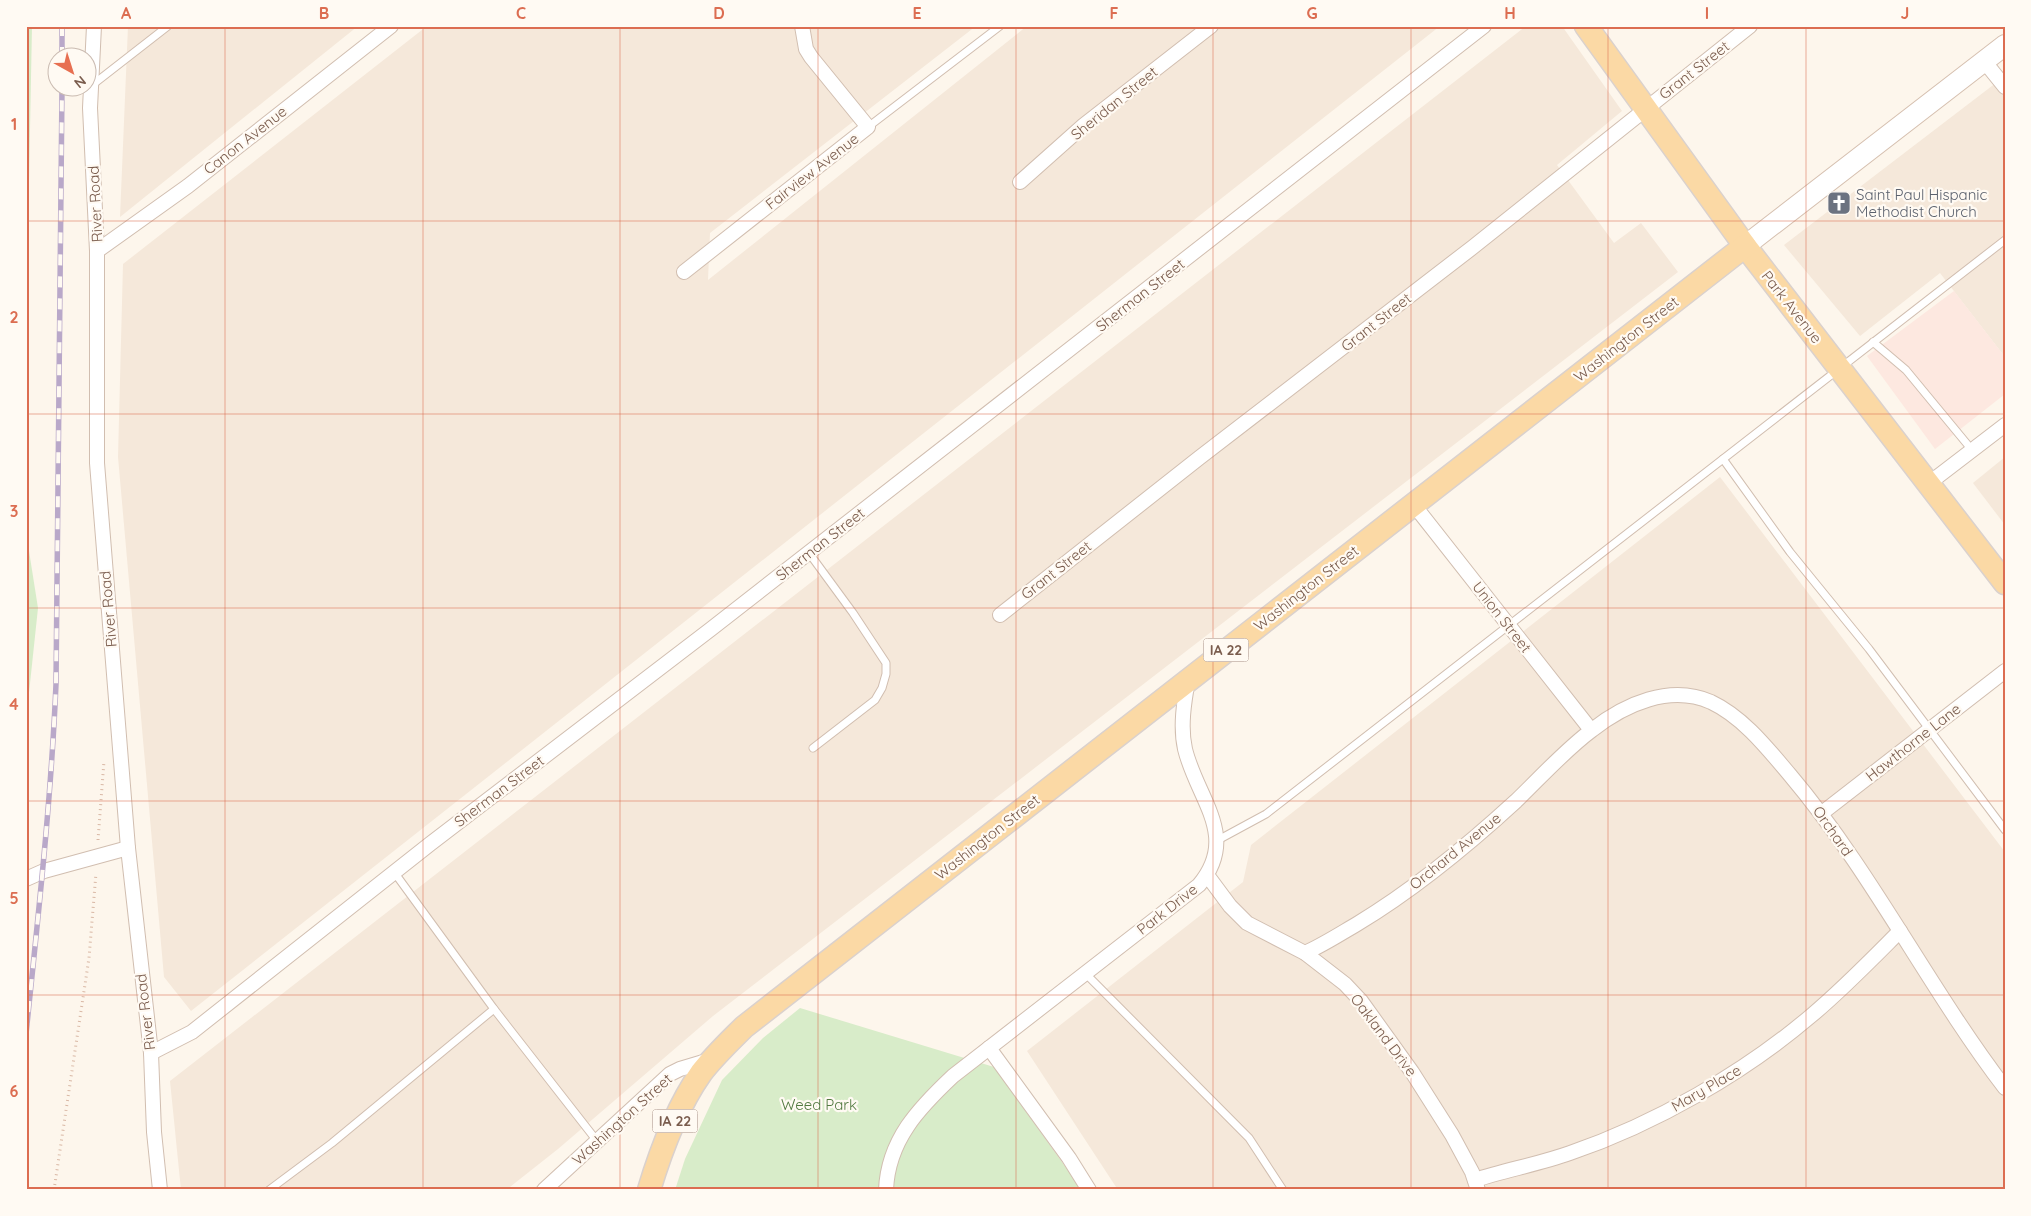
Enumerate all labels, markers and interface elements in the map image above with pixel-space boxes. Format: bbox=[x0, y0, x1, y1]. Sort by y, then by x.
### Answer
text: A bbox=[121, 3, 132, 23]
text: B bbox=[319, 3, 329, 23]
text: C bbox=[516, 3, 526, 23]
text: D bbox=[713, 3, 725, 23]
text: E bbox=[912, 3, 922, 23]
text: F bbox=[1110, 3, 1119, 23]
text: G bbox=[1306, 3, 1318, 23]
text: H bbox=[1504, 3, 1516, 23]
text: I bbox=[1705, 3, 1709, 23]
text: J bbox=[1901, 3, 1909, 23]
street label: Grant Street bbox=[1655, 37, 1733, 103]
north arrow bbox=[48, 48, 98, 98]
street label: Sheridan Street bbox=[1067, 62, 1161, 144]
text: N bbox=[71, 72, 90, 92]
street label: Canon Avenue bbox=[199, 102, 291, 178]
text: 1 bbox=[11, 114, 17, 134]
street label: Fairview Avenue bbox=[762, 129, 862, 213]
street label: River Road bbox=[84, 165, 106, 243]
place label: Saint Paul Hispanic Methodist Church bbox=[1856, 185, 1988, 221]
church icon: Saint Paul Hispanic Methodist Church bbox=[1826, 190, 1852, 216]
street label: Sherman Street bbox=[1092, 254, 1188, 336]
street label: Park Avenue bbox=[1758, 267, 1826, 347]
street label: Grant Street bbox=[1337, 289, 1415, 355]
street label: Washington Street bbox=[1570, 292, 1682, 386]
text: 2 bbox=[9, 307, 19, 327]
text: 3 bbox=[10, 501, 18, 521]
street label: Sherman Street bbox=[772, 503, 868, 585]
street label: Grant Street bbox=[1017, 537, 1095, 603]
street label: Washington Street bbox=[1250, 541, 1362, 635]
street label: River Road bbox=[95, 570, 121, 648]
street label: Union Street bbox=[1468, 578, 1536, 656]
road number: IA 22 bbox=[1204, 638, 1248, 662]
text: 4 bbox=[9, 694, 19, 714]
street label: Hawthorne Lane bbox=[1862, 699, 1964, 785]
street label: Sherman Street bbox=[450, 751, 548, 831]
street label: Washington Street bbox=[931, 790, 1043, 884]
street label: Orchard bbox=[1809, 802, 1857, 860]
street label: Orchard Avenue bbox=[1405, 808, 1505, 894]
street label: Park Drive bbox=[1133, 879, 1201, 939]
text: 5 bbox=[9, 888, 19, 908]
street label: River Road bbox=[131, 973, 159, 1051]
street label: Oakland Drive bbox=[1347, 990, 1421, 1080]
street label: Mary Place bbox=[1668, 1060, 1744, 1116]
street label: Washington Street bbox=[568, 1069, 676, 1169]
text: 6 bbox=[10, 1081, 19, 1101]
park label: Weed Park bbox=[781, 1095, 857, 1114]
road number: IA 22 bbox=[652, 1110, 698, 1132]

